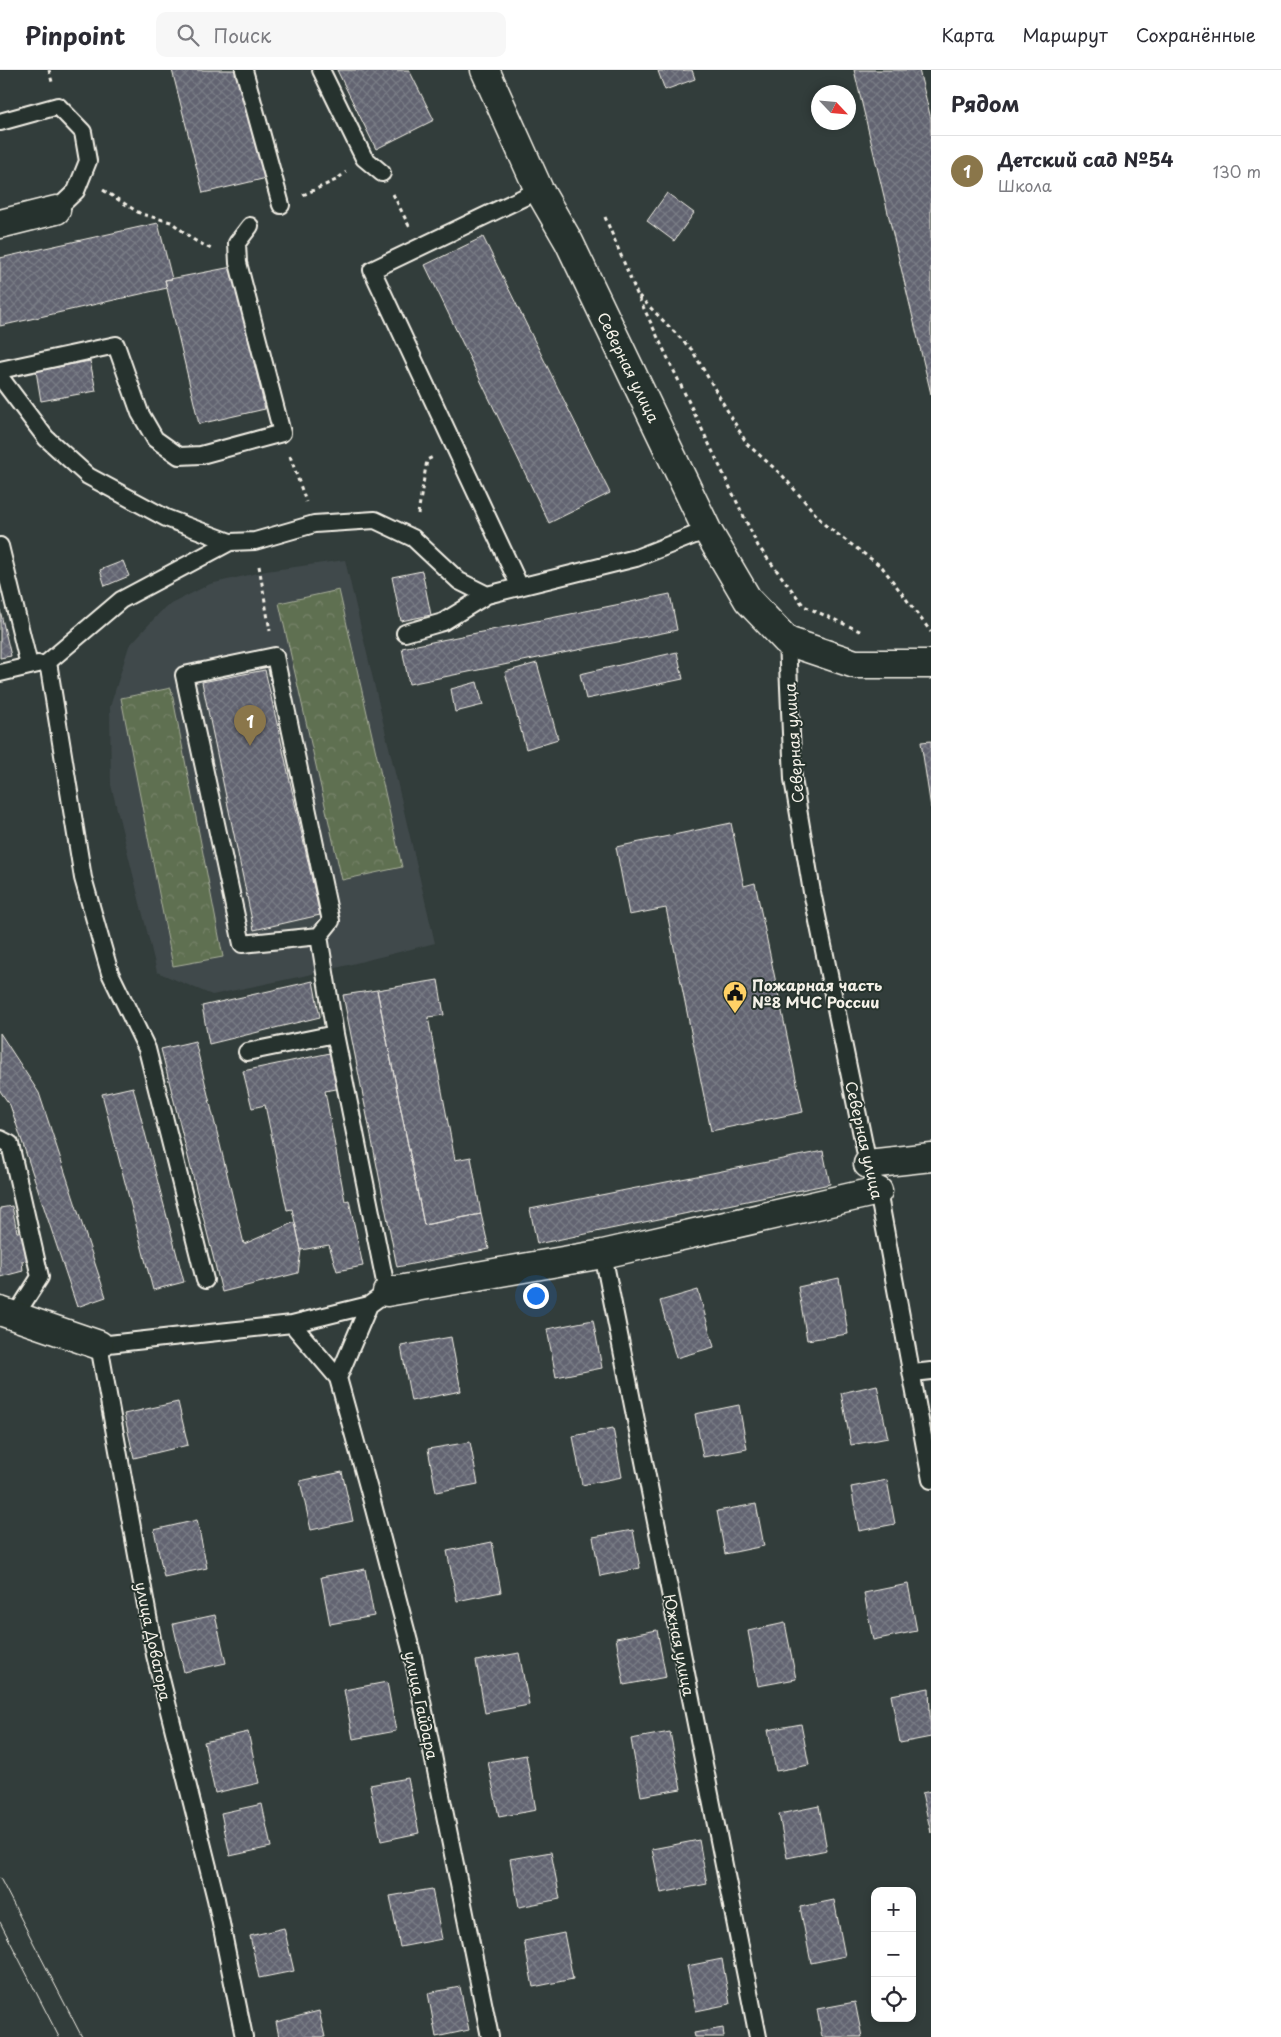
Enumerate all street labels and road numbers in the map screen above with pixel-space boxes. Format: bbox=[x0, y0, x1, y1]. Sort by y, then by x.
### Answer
street label: Северная улица bbox=[592, 308, 666, 427]
street label: Северная улица bbox=[777, 681, 809, 804]
street label: Северная улица bbox=[840, 1079, 890, 1202]
street label: улица Доватора bbox=[130, 1579, 178, 1703]
street label: Южная улица bbox=[659, 1592, 701, 1698]
street label: улица Гайдара bbox=[399, 1649, 445, 1762]

